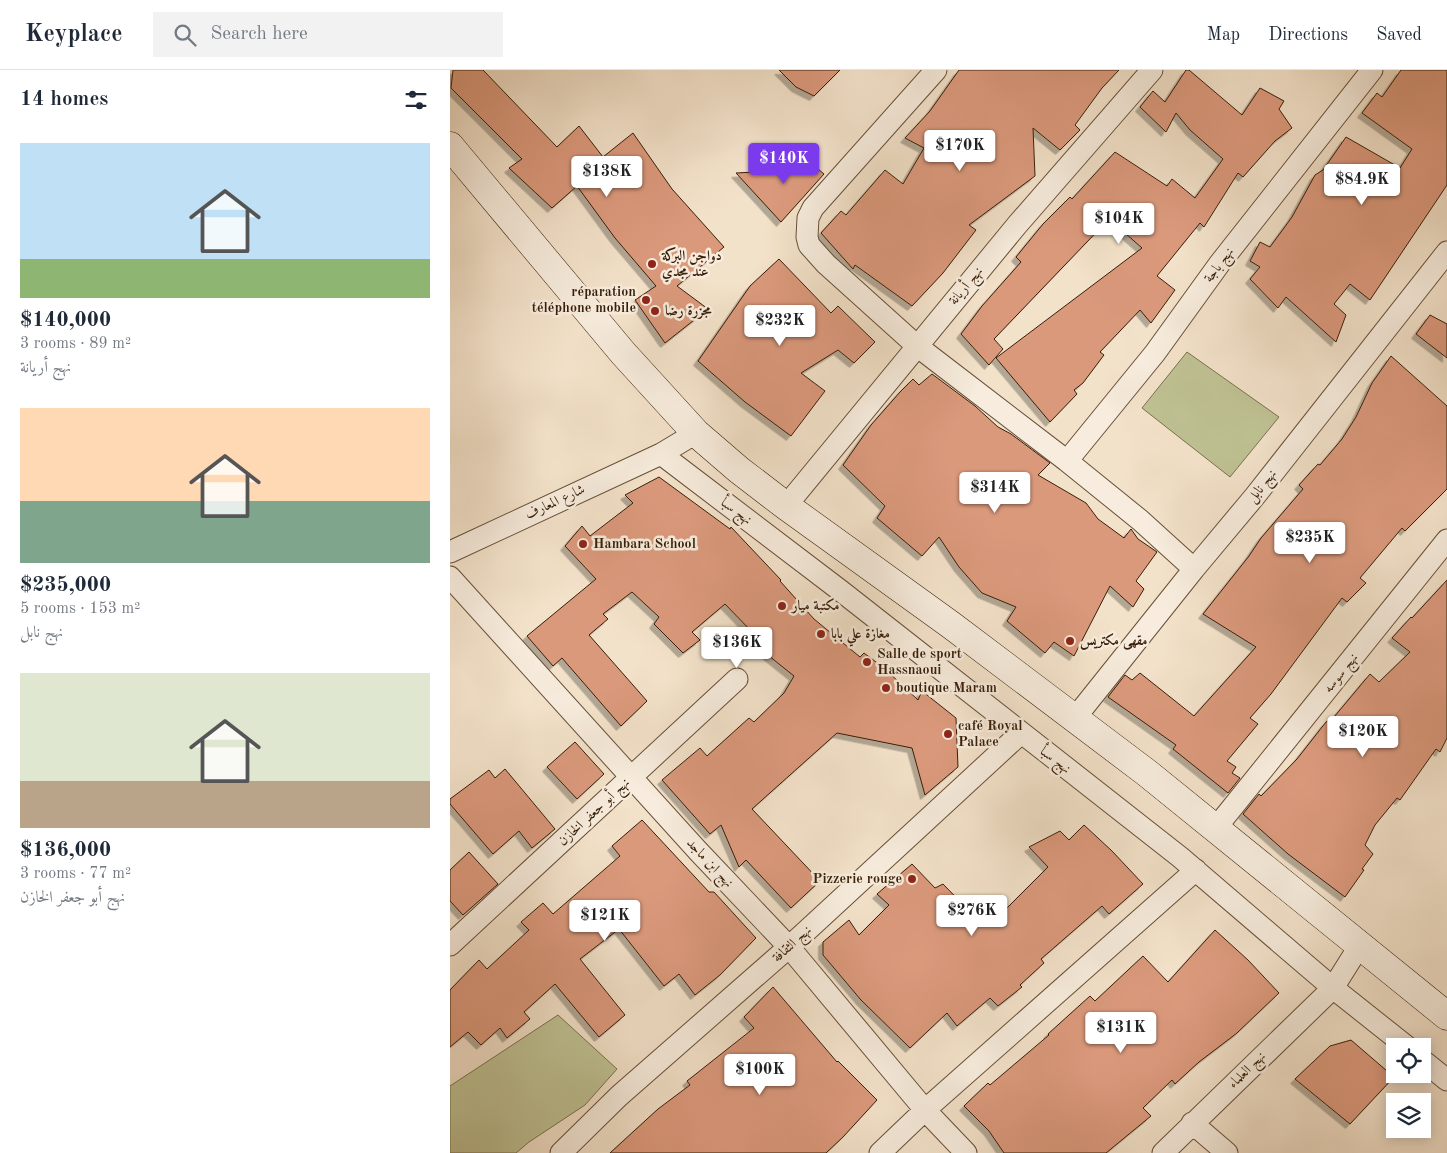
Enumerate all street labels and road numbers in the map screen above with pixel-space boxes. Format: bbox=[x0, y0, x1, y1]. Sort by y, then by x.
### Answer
street label: نهج باجة bbox=[1201, 245, 1241, 288]
street label: نهج أريانة bbox=[943, 262, 990, 311]
street label: نهج نابل bbox=[1245, 467, 1283, 508]
street label: شارع المعارف bbox=[523, 482, 589, 525]
street label: نهج سبأ bbox=[715, 491, 757, 531]
street label: نهج سوسه bbox=[1321, 651, 1365, 699]
street label: نهج سبأ bbox=[1034, 740, 1076, 780]
street label: نهج أبو جعفر الخازن bbox=[553, 773, 636, 852]
street label: نهج ابن ماجد bbox=[680, 836, 736, 894]
street label: نهج الثقافة bbox=[770, 923, 818, 969]
street label: نهج العلماء bbox=[1226, 1049, 1272, 1095]

